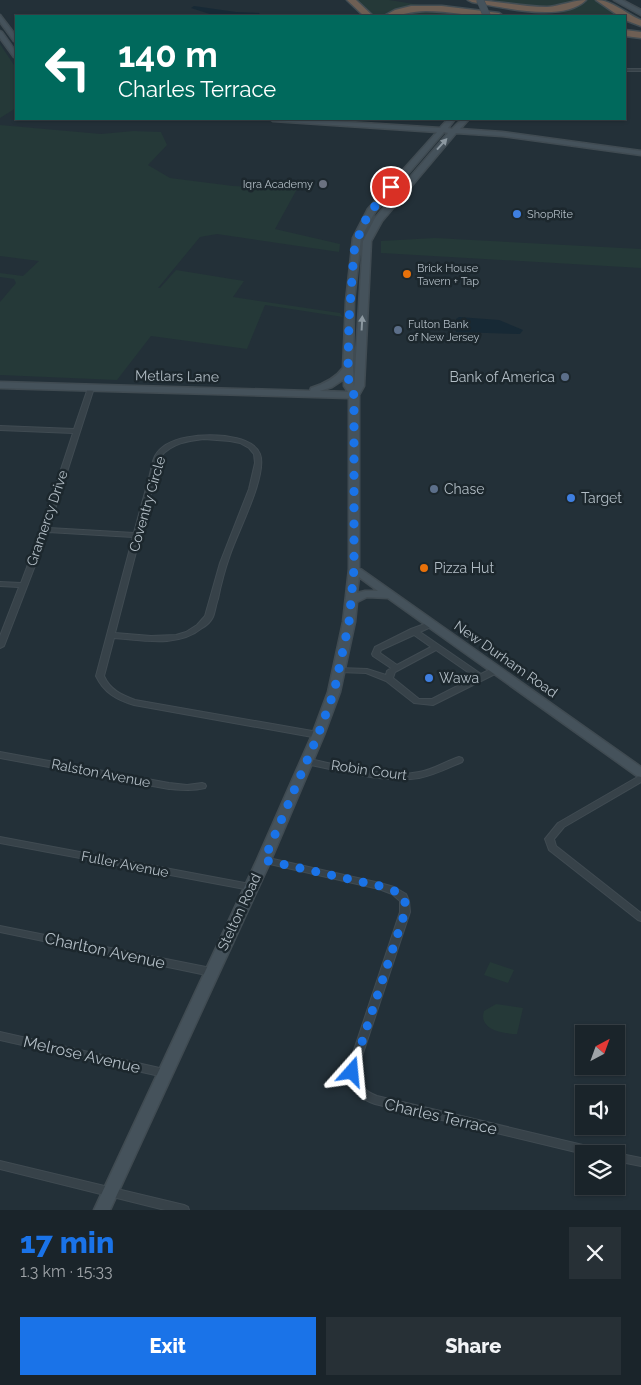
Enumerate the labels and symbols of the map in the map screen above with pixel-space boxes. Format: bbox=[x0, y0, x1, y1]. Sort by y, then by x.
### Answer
one-way arrow bbox=[437, 137, 448, 150]
pin bbox=[370, 166, 412, 208]
place label: Iqra Academy bbox=[243, 178, 313, 191]
marker: Iqra Academy bbox=[317, 178, 329, 190]
marker: ShopRite bbox=[511, 208, 523, 220]
place label: ShopRite bbox=[527, 208, 573, 221]
place label: Brick House Tavern + Tap bbox=[417, 262, 479, 288]
marker: Brick House Tavern + Tap bbox=[401, 268, 413, 280]
one-way arrow bbox=[358, 315, 366, 331]
place label: Fulton Bank of New Jersey bbox=[408, 318, 480, 344]
marker: Fulton Bank of New Jersey bbox=[392, 324, 404, 336]
street label: Metlars Lane bbox=[135, 367, 219, 385]
place label: Bank of America bbox=[449, 369, 555, 385]
marker: Bank of America bbox=[559, 371, 571, 383]
street label: Coventry Circle bbox=[126, 454, 168, 554]
street label: Gramercy Drive bbox=[23, 468, 71, 568]
place label: Chase bbox=[444, 481, 484, 497]
marker: Chase bbox=[428, 483, 440, 495]
place label: Target bbox=[581, 490, 622, 506]
marker: Target bbox=[565, 492, 577, 504]
place label: Pizza Hut bbox=[434, 560, 494, 576]
marker: Pizza Hut bbox=[418, 562, 430, 574]
street label: New Durham Road bbox=[451, 617, 561, 701]
place label: Wawa bbox=[439, 670, 479, 686]
marker: Wawa bbox=[423, 672, 435, 684]
street label: Ralston Avenue bbox=[50, 756, 152, 790]
street label: Robin Court bbox=[330, 757, 408, 783]
street label: Fuller Avenue bbox=[80, 848, 170, 880]
street label: Stelton Road bbox=[214, 871, 264, 953]
street label: Charlton Avenue bbox=[43, 928, 167, 973]
north arrow bbox=[575, 1025, 625, 1075]
street label: Melrose Avenue bbox=[22, 1032, 142, 1077]
position arrow bbox=[325, 1045, 377, 1097]
street label: Charles Terrace bbox=[383, 1094, 499, 1139]

